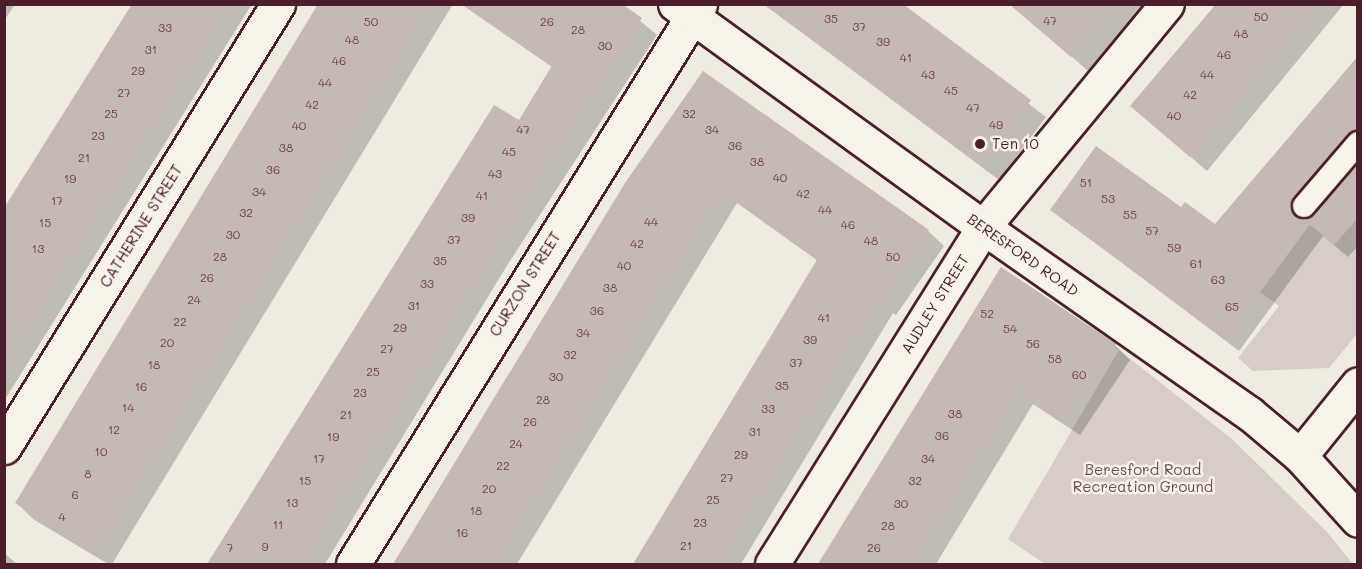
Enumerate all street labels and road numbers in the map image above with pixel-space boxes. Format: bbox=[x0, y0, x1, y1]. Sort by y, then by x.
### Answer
street label: CATHERINE STREET bbox=[96, 161, 186, 291]
street label: BERESFORD ROAD bbox=[964, 210, 1082, 300]
street label: CURZON STREET bbox=[486, 228, 564, 340]
street label: AUDLEY STREET bbox=[897, 251, 973, 357]

